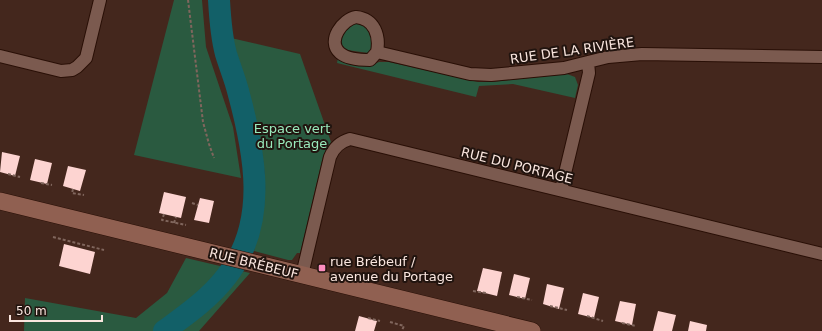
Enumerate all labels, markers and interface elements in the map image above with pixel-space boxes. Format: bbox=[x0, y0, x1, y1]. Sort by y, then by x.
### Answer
street label: RUE DE LA RIVIÈRE bbox=[509, 34, 635, 67]
park label: Espace vert du Portage bbox=[254, 121, 330, 151]
street label: RUE DU PORTAGE bbox=[459, 144, 574, 187]
street label: RUE BRÉBEUF bbox=[208, 245, 300, 282]
place label: rue Brébeuf / avenue du Portage bbox=[330, 254, 453, 284]
marker: rue Brébeuf / avenue du Portage bbox=[317, 263, 327, 273]
scale bar bbox=[10, 297, 102, 323]
text: 50 m bbox=[16, 304, 47, 318]

